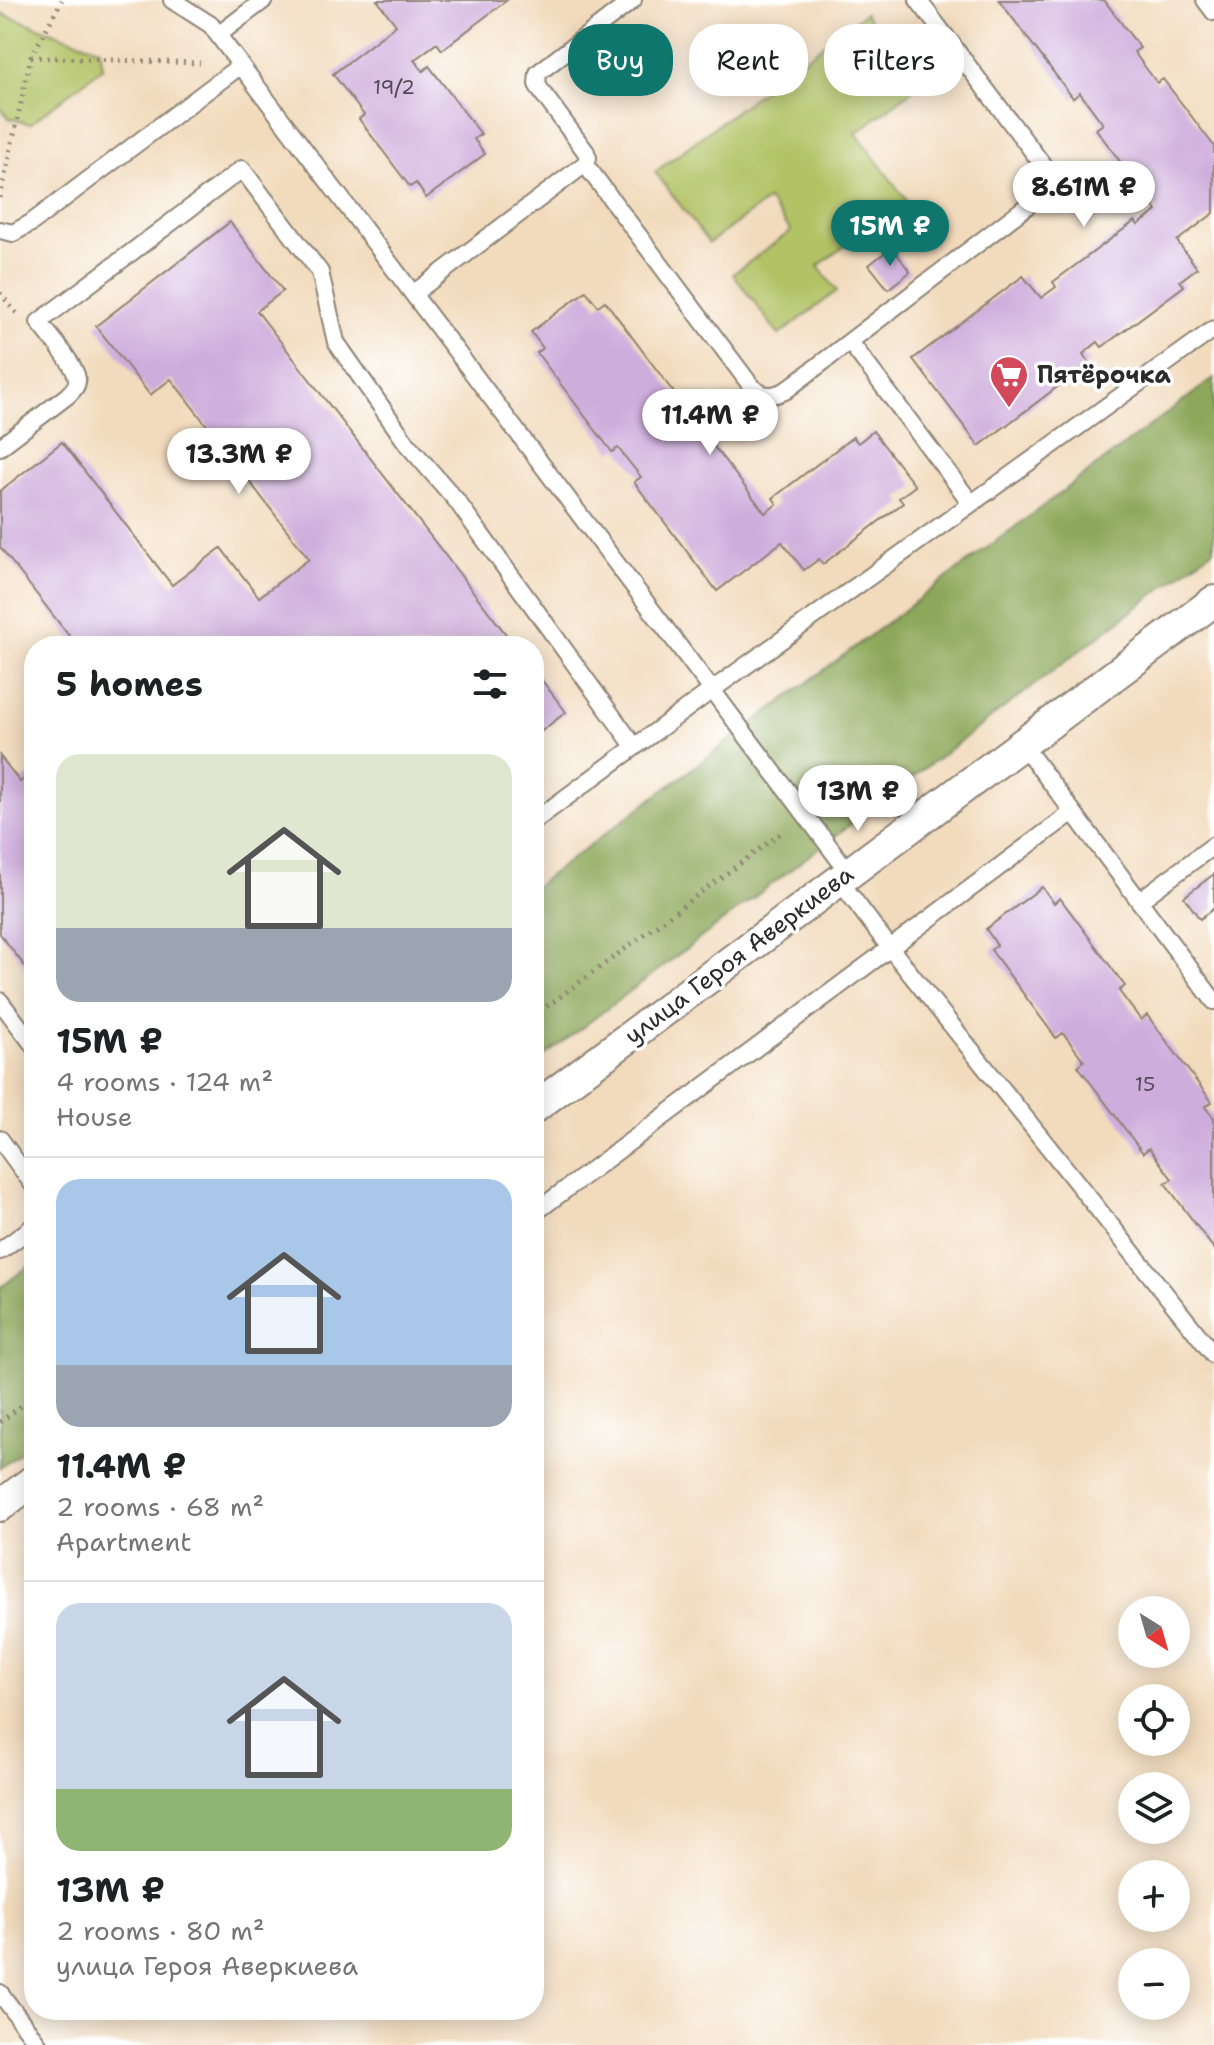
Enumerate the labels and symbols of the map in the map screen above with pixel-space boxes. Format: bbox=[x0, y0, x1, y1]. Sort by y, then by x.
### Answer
house number: 19/2 bbox=[373, 74, 415, 100]
pin: 8.61M ₽ bbox=[1010, 161, 1158, 229]
pin: 15M ₽ bbox=[834, 200, 946, 268]
supermarket icon: Пятёрочка bbox=[988, 354, 1030, 409]
place label: Пятёрочка bbox=[1037, 359, 1171, 391]
pin: 11.4M ₽ bbox=[636, 389, 784, 457]
pin: 13.3M ₽ bbox=[165, 428, 313, 496]
pin: 13M ₽ bbox=[802, 765, 914, 833]
street label: улица Героя Аверкиева bbox=[618, 858, 860, 1052]
house number: 15 bbox=[1135, 1071, 1155, 1097]
north arrow bbox=[1118, 1596, 1190, 1668]

